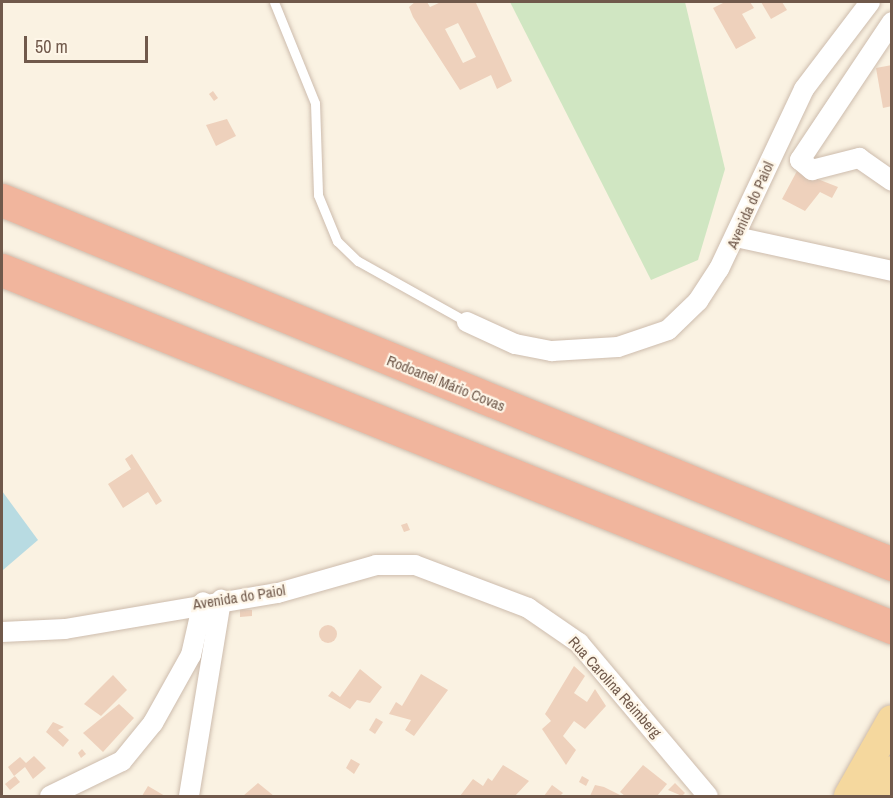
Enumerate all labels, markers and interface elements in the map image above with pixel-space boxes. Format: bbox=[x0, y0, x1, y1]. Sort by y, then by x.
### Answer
scale bar bbox=[27, 24, 152, 62]
text: 50 m bbox=[35, 34, 68, 59]
street label: Avenida do Paiol bbox=[723, 159, 777, 251]
street label: Rodoanel Mário Covas bbox=[384, 351, 508, 415]
street label: Avenida do Paiol bbox=[191, 581, 287, 613]
street label: Rua Carolina Reimberg bbox=[565, 633, 665, 741]

